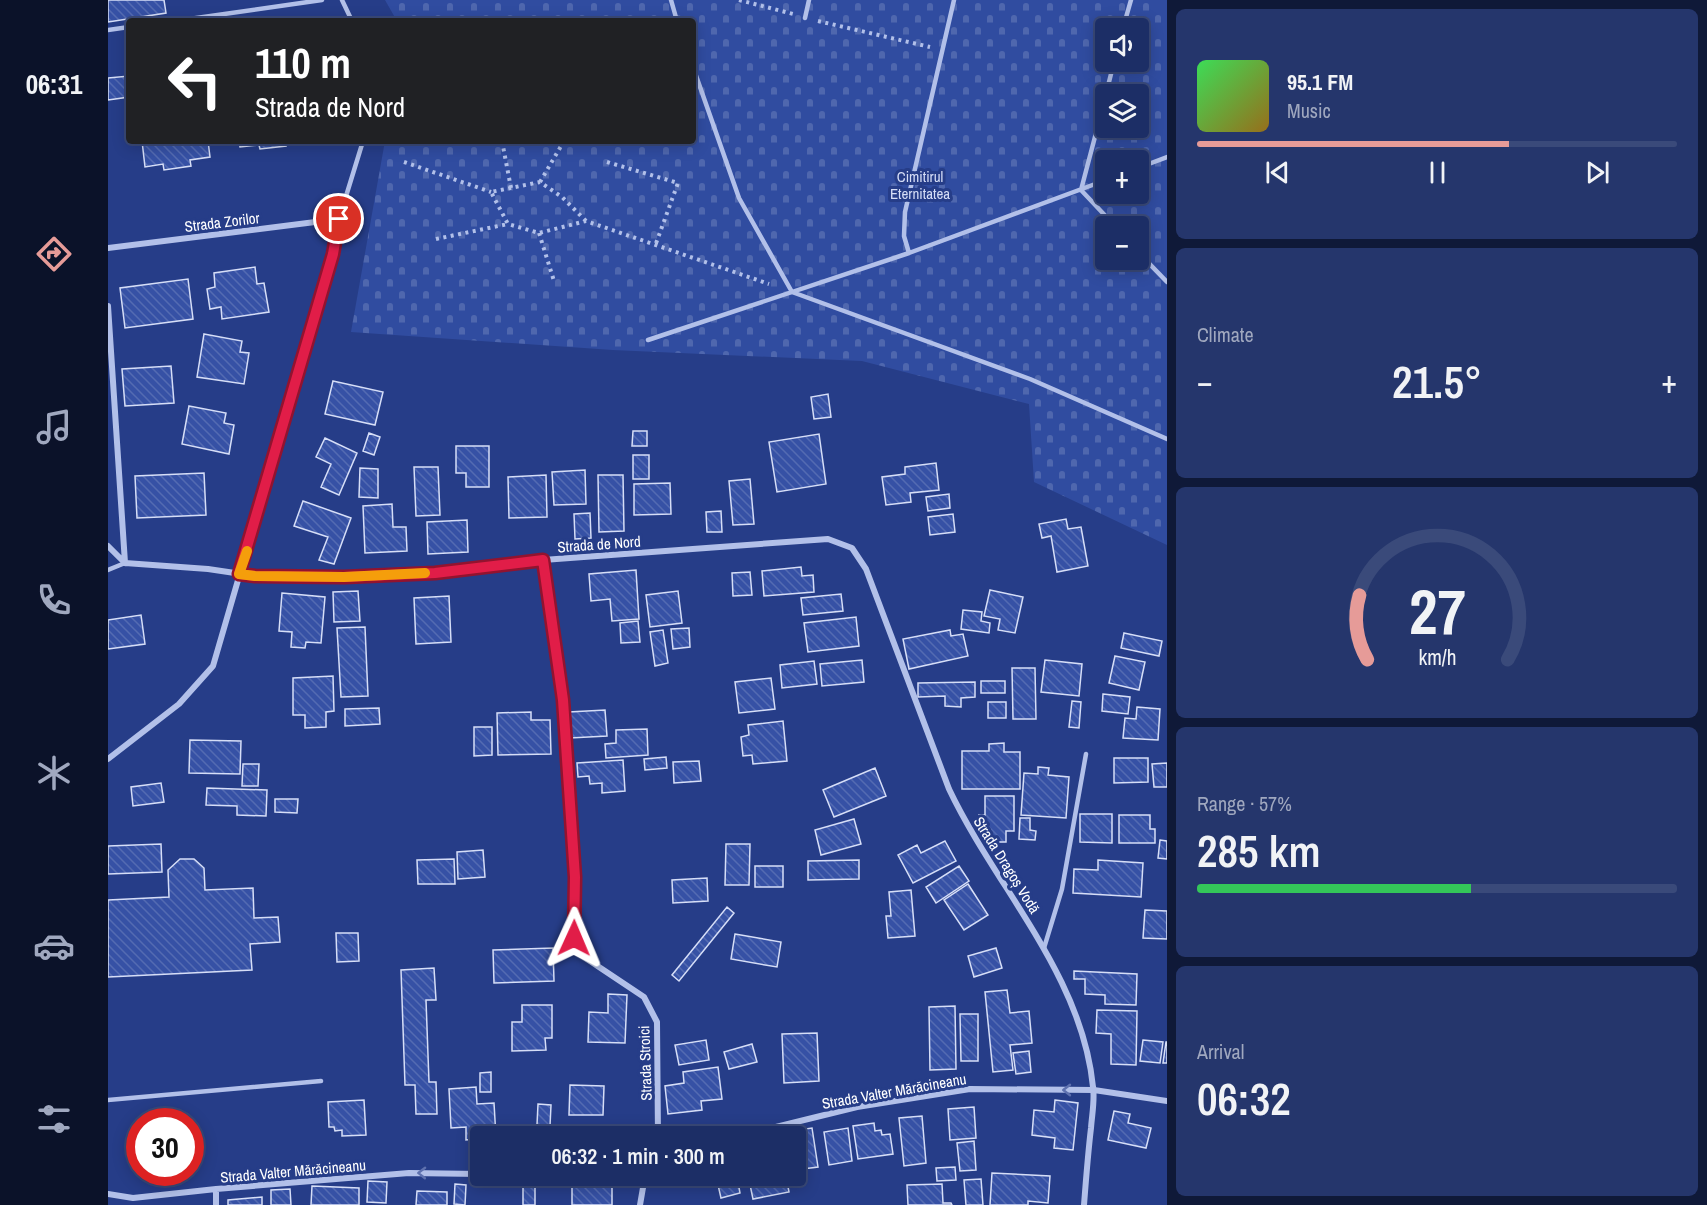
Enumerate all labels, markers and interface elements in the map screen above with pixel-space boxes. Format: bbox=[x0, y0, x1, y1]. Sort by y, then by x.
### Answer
map controls bbox=[1095, 18, 1149, 270]
button: sound bbox=[1095, 18, 1149, 72]
text: 110 m bbox=[255, 35, 351, 91]
icon: left bbox=[156, 42, 234, 120]
text: 06:31 bbox=[26, 66, 82, 102]
text: 95.1 FM bbox=[1287, 67, 1353, 97]
button: layers bbox=[1095, 84, 1149, 138]
text: Strada de Nord bbox=[255, 89, 405, 125]
text: Music bbox=[1287, 97, 1331, 124]
button: + bbox=[1095, 150, 1149, 204]
icon: previous bbox=[1261, 156, 1294, 189]
icon: pause bbox=[1421, 156, 1454, 189]
icon: next bbox=[1581, 156, 1614, 189]
park label: Cimitirul Eternitatea bbox=[890, 166, 950, 204]
pin bbox=[313, 193, 364, 244]
icon: arrive bbox=[322, 202, 355, 235]
street label: Strada Zorilor bbox=[183, 207, 261, 237]
button: − bbox=[1095, 216, 1149, 270]
icon: directions bbox=[33, 233, 75, 275]
text: Climate bbox=[1197, 321, 1254, 348]
text: 21.5° bbox=[1392, 351, 1482, 412]
text: − bbox=[1197, 359, 1213, 403]
text: + bbox=[1661, 359, 1677, 403]
icon: music bbox=[33, 406, 75, 448]
street label: Strada de Nord bbox=[557, 531, 641, 557]
text: 27 bbox=[1409, 569, 1465, 653]
icon: phone bbox=[33, 579, 75, 621]
text: km/h bbox=[1418, 643, 1456, 672]
icon: climate bbox=[33, 752, 75, 794]
text: Range · 57% bbox=[1197, 790, 1292, 817]
street label: Strada Dragoș Vodă bbox=[969, 812, 1045, 918]
text: 285 km bbox=[1197, 820, 1321, 881]
position arrow bbox=[542, 906, 606, 970]
icon: car bbox=[33, 925, 75, 967]
street label: Strada Stroici bbox=[633, 1025, 657, 1101]
text: Arrival bbox=[1197, 1038, 1244, 1065]
street label: Strada Valter Mărăcineanu bbox=[820, 1068, 968, 1114]
text: 06:32 bbox=[1197, 1068, 1291, 1129]
one-way arrow bbox=[1063, 1084, 1072, 1096]
icon: filters bbox=[33, 1098, 75, 1140]
speed limit sign: 30 bbox=[126, 1108, 204, 1186]
text: 06:32 · 1 min · 300 m bbox=[551, 1141, 725, 1171]
street label: Strada Valter Mărăcineanu bbox=[219, 1154, 367, 1188]
one-way arrow bbox=[417, 1167, 426, 1180]

